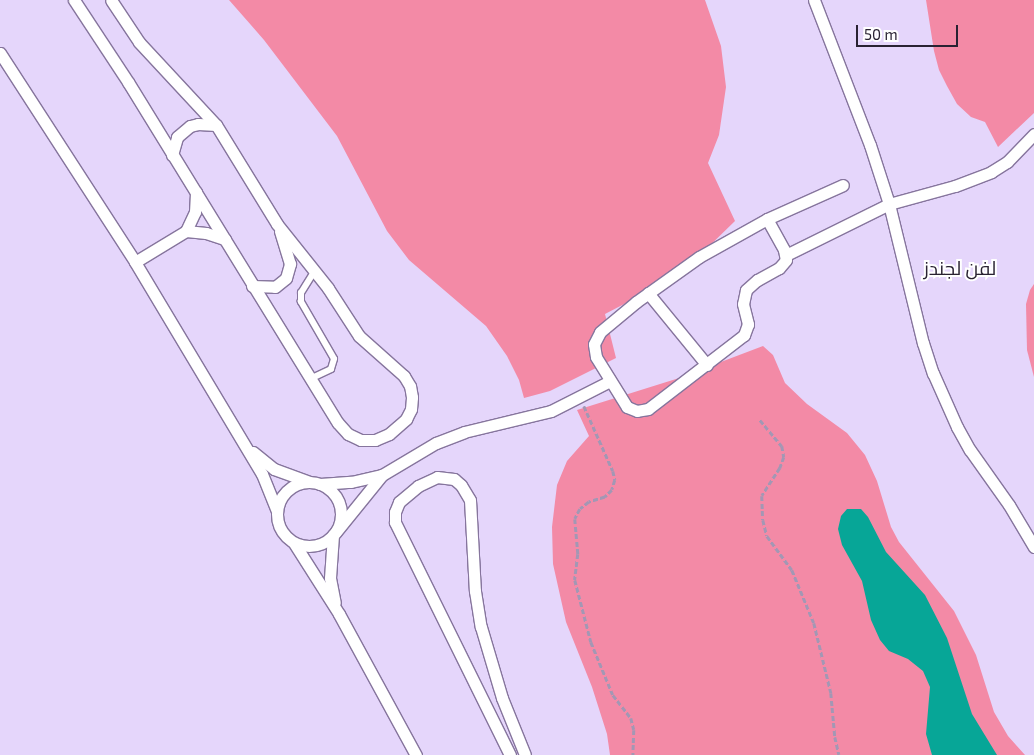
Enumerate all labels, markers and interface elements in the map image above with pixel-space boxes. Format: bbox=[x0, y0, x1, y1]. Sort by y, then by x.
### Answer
scale bar bbox=[859, 15, 962, 47]
text: 50 m bbox=[864, 25, 898, 43]
district label: لفن لجندز bbox=[924, 257, 996, 279]

